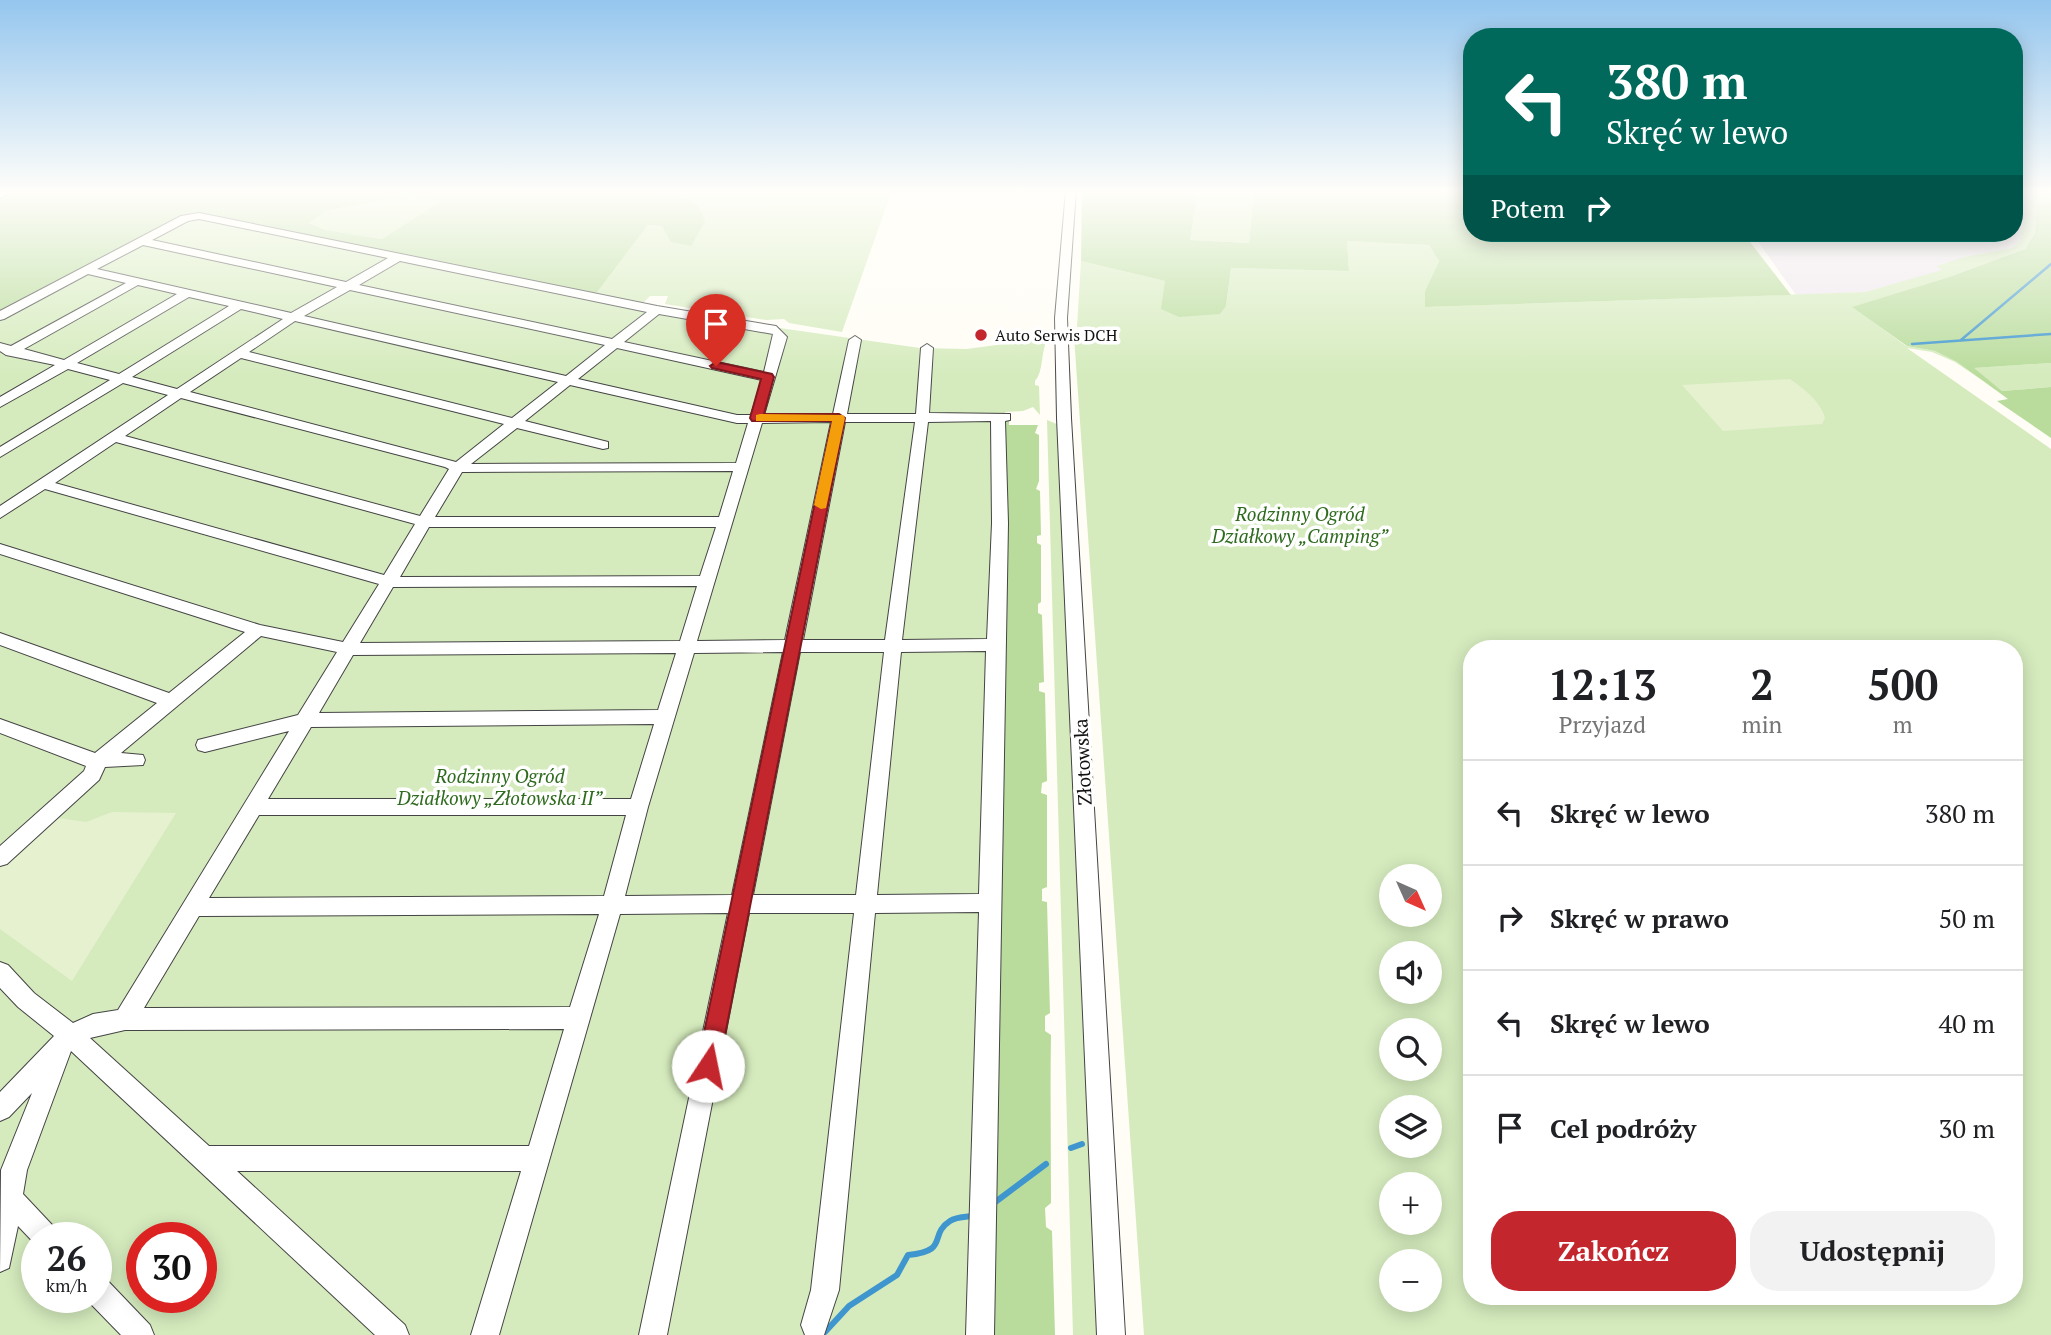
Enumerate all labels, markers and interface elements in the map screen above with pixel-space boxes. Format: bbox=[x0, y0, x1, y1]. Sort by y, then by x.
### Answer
text: 380 m bbox=[1606, 48, 1748, 113]
icon: left bbox=[1491, 56, 1582, 147]
text: Skręć w lewo bbox=[1606, 111, 1788, 153]
icon: right bbox=[1579, 189, 1617, 227]
text: Potem bbox=[1491, 191, 1565, 225]
pin bbox=[686, 294, 746, 366]
icon: arrive bbox=[697, 305, 735, 343]
place label: Auto Serwis DCH bbox=[995, 324, 1118, 346]
marker: Auto Serwis DCH bbox=[973, 327, 989, 343]
park label: Rodzinny Ogród Działkowy „Camping” bbox=[1211, 501, 1390, 548]
text: 12:13 bbox=[1548, 656, 1657, 712]
text: 2 bbox=[1750, 656, 1774, 712]
text: 500 bbox=[1867, 656, 1938, 712]
text: Przyjazd bbox=[1559, 709, 1646, 740]
text: min bbox=[1742, 709, 1782, 740]
text: m bbox=[1893, 709, 1913, 740]
street label: Złotowska bbox=[1067, 718, 1097, 806]
park label: Rodzinny Ogród Działkowy „Złotowska II” bbox=[396, 763, 604, 810]
icon: left bbox=[1491, 794, 1529, 832]
text: Skręć w lewo bbox=[1550, 796, 1710, 830]
text: 380 m bbox=[1925, 796, 1995, 830]
north arrow bbox=[1379, 864, 1442, 928]
map controls bbox=[1379, 864, 1442, 1312]
icon: right bbox=[1491, 899, 1529, 937]
text: Skręć w prawo bbox=[1550, 901, 1729, 935]
text: 50 m bbox=[1939, 901, 1995, 935]
button: sound bbox=[1379, 941, 1442, 1004]
icon: left bbox=[1491, 1004, 1529, 1042]
text: Skręć w lewo bbox=[1550, 1006, 1710, 1040]
text: 40 m bbox=[1939, 1006, 1995, 1040]
button: search bbox=[1379, 1018, 1442, 1081]
position arrow bbox=[671, 1029, 745, 1103]
button: layers bbox=[1379, 1095, 1442, 1158]
icon: arrive bbox=[1491, 1109, 1529, 1147]
text: Cel podróży bbox=[1550, 1111, 1696, 1145]
text: 30 m bbox=[1939, 1111, 1995, 1145]
button: + bbox=[1379, 1172, 1442, 1235]
button: Zakończ bbox=[1491, 1211, 1736, 1291]
button: Udostępnij bbox=[1750, 1211, 1995, 1291]
speed limit sign: 30 bbox=[126, 1222, 217, 1313]
text: 26 bbox=[47, 1235, 86, 1281]
button: − bbox=[1379, 1249, 1442, 1312]
text: km/h bbox=[46, 1273, 87, 1297]

